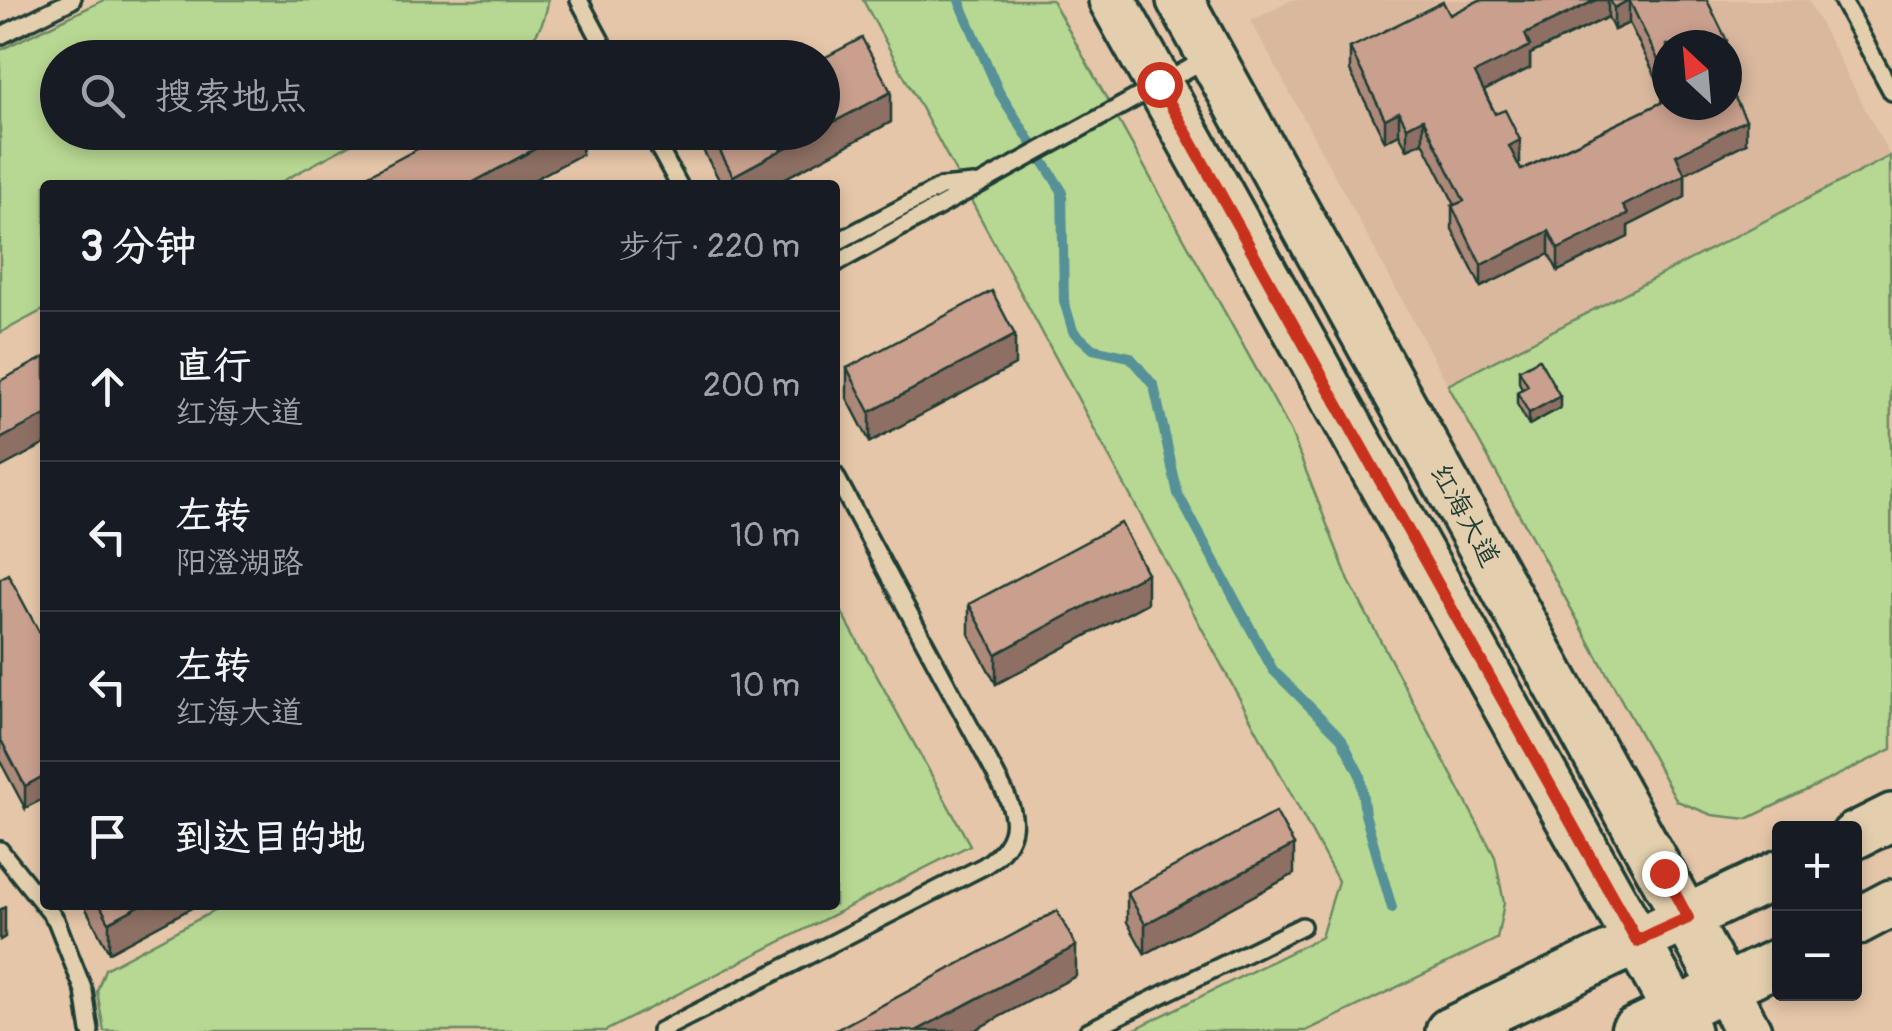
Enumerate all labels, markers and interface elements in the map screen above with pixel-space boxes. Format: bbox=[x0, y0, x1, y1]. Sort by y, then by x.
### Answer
north arrow bbox=[1652, 30, 1742, 120]
search box bbox=[40, 40, 840, 150]
route start bbox=[1137, 62, 1183, 108]
icon: search bbox=[75, 68, 130, 123]
text: 搜索地点 bbox=[155, 73, 307, 121]
text: 3 分钟 bbox=[80, 221, 197, 273]
text: 步行 · 220 m bbox=[619, 227, 800, 267]
text: 直行 bbox=[175, 342, 251, 390]
icon: ahead bbox=[80, 359, 135, 414]
text: 200 m bbox=[703, 366, 800, 406]
text: 红海大道 bbox=[175, 393, 303, 433]
street label: 红海大道 bbox=[1422, 458, 1507, 573]
text: 左转 bbox=[175, 492, 251, 540]
icon: left bbox=[80, 509, 135, 564]
text: 10 m bbox=[730, 516, 800, 556]
text: 阳澄湖路 bbox=[175, 543, 303, 583]
text: 左转 bbox=[175, 642, 251, 690]
icon: left bbox=[80, 659, 135, 714]
text: 10 m bbox=[730, 666, 800, 706]
text: 红海大道 bbox=[175, 693, 303, 733]
icon: arrive bbox=[80, 809, 135, 864]
text: 到达目的地 bbox=[175, 814, 365, 862]
map controls bbox=[1772, 821, 1862, 1001]
button: + bbox=[1772, 821, 1862, 911]
route end bbox=[1642, 851, 1688, 897]
button: − bbox=[1772, 911, 1862, 1001]

